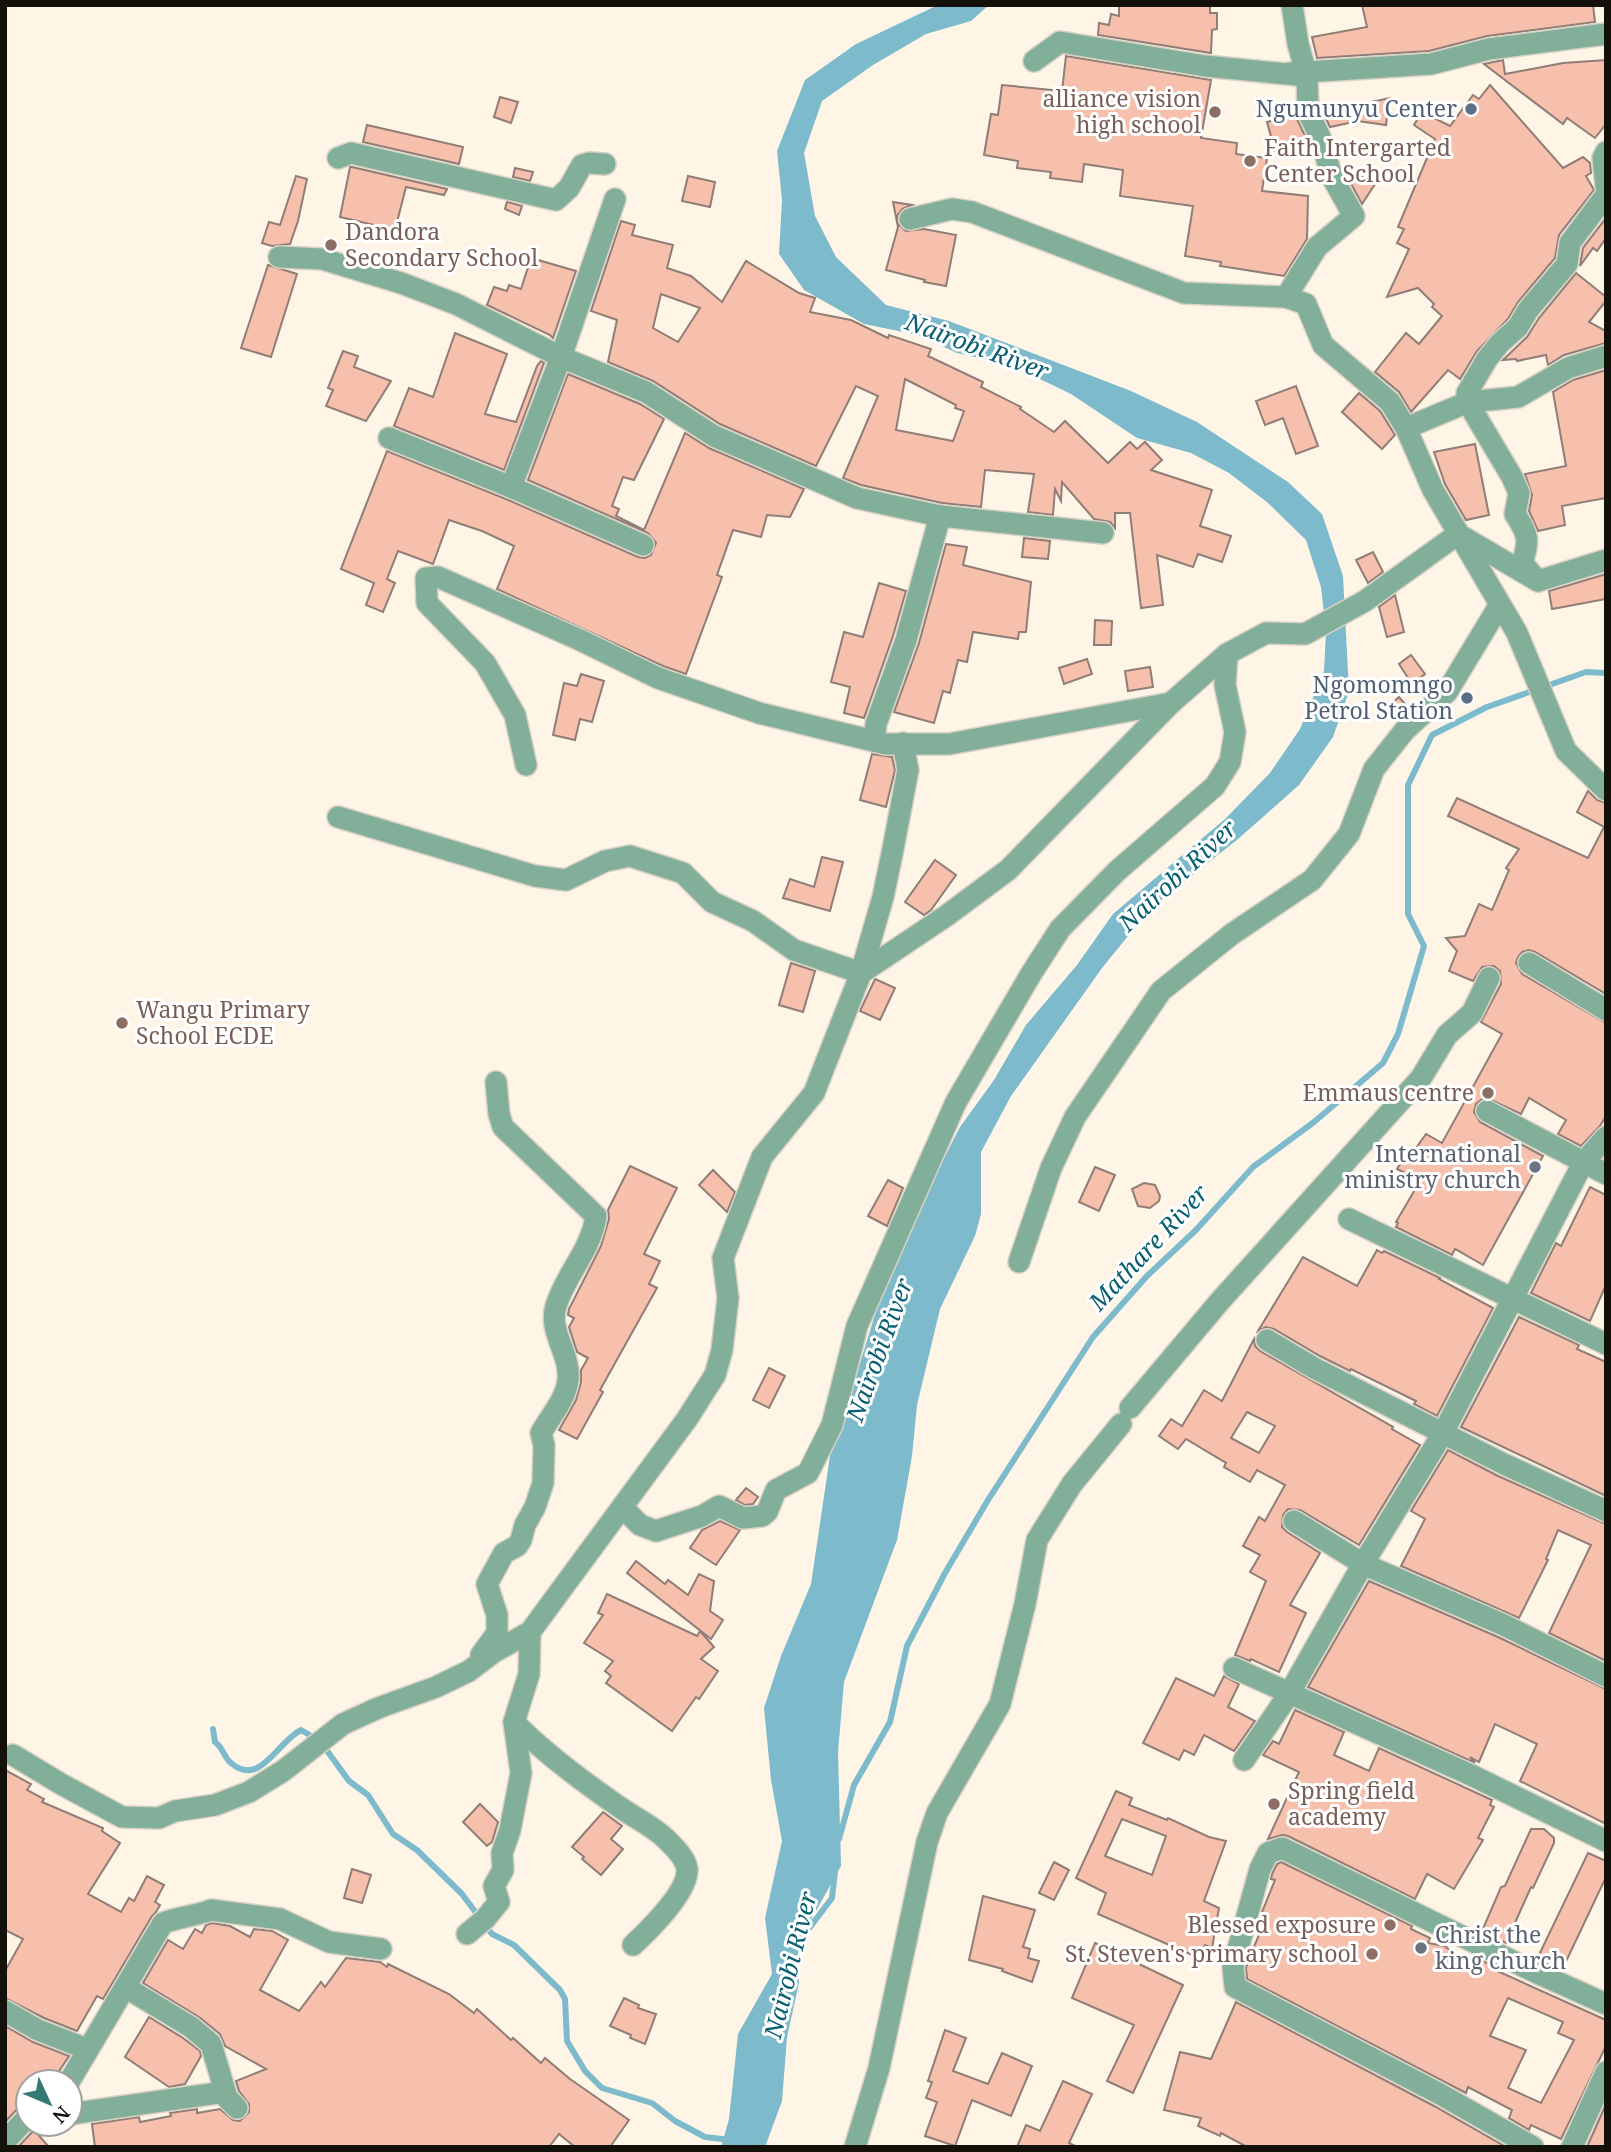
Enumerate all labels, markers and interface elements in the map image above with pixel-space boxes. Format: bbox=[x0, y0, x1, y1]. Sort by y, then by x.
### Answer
place label: alliance vision high school bbox=[1043, 82, 1201, 140]
place label: Ngumunyu Center bbox=[1256, 92, 1457, 124]
marker: Ngumunyu Center bbox=[1463, 101, 1479, 117]
marker: alliance vision high school bbox=[1207, 104, 1223, 120]
place label: Faith Intergarted Center School bbox=[1264, 131, 1451, 189]
marker: Faith Intergarted Center School bbox=[1242, 153, 1258, 169]
place label: Dandora Secondary School bbox=[345, 215, 538, 273]
marker: Dandora Secondary School bbox=[323, 237, 339, 253]
water label: Nairobi River bbox=[900, 304, 1054, 387]
place label: Ngomomngo Petrol Station bbox=[1304, 668, 1453, 726]
marker: Ngomomngo Petrol Station bbox=[1459, 690, 1475, 706]
water label: Nairobi River bbox=[1110, 811, 1244, 939]
place label: Wangu Primary School ECDE bbox=[136, 993, 310, 1051]
marker: Wangu Primary School ECDE bbox=[114, 1015, 130, 1031]
place label: Emmaus centre bbox=[1303, 1076, 1474, 1108]
marker: Emmaus centre bbox=[1480, 1085, 1496, 1101]
place label: International ministry church bbox=[1344, 1137, 1521, 1195]
marker: International ministry church bbox=[1527, 1159, 1543, 1175]
water label: Mathare River bbox=[1080, 1176, 1216, 1318]
water label: Nairobi River bbox=[837, 1273, 920, 1427]
place label: Spring field academy bbox=[1288, 1774, 1415, 1832]
marker: Spring field academy bbox=[1266, 1796, 1282, 1812]
water label: Nairobi River bbox=[755, 1887, 824, 2043]
place label: Blessed exposure bbox=[1187, 1908, 1376, 1940]
marker: Blessed exposure bbox=[1382, 1917, 1398, 1933]
place label: Christ the king church bbox=[1435, 1918, 1566, 1976]
place label: St. Steven's primary school bbox=[1065, 1937, 1358, 1969]
marker: Christ the king church bbox=[1413, 1940, 1429, 1956]
marker: St. Steven's primary school bbox=[1364, 1946, 1380, 1962]
north arrow bbox=[14, 2068, 84, 2138]
text: N bbox=[47, 2100, 76, 2129]

